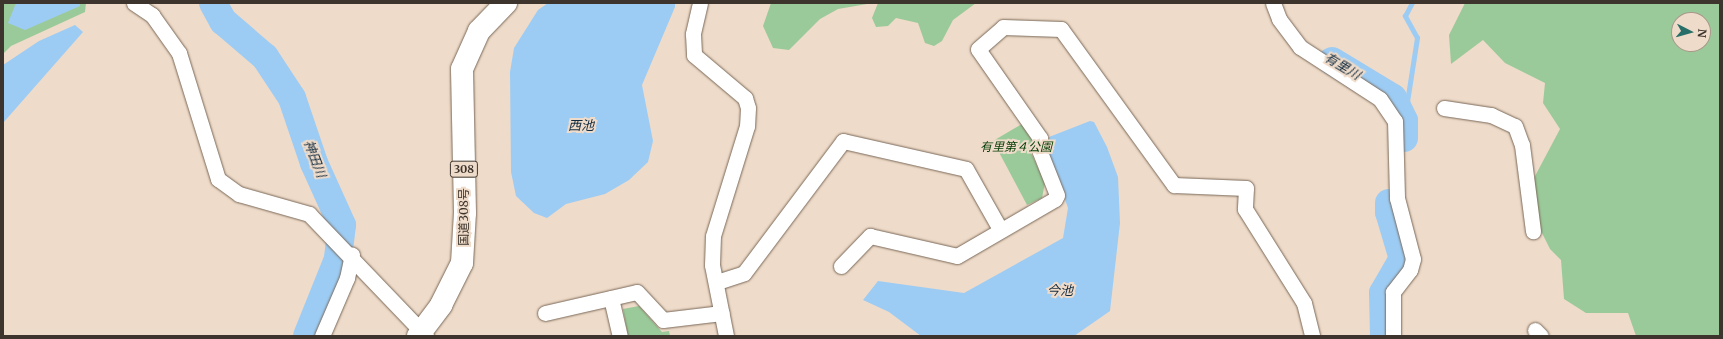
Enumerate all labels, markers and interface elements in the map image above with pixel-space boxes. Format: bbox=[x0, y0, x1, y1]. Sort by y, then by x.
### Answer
north arrow bbox=[1671, 12, 1711, 52]
text: N bbox=[1695, 28, 1709, 38]
water label: 有里川 bbox=[1321, 50, 1363, 84]
water label: 西池 bbox=[568, 118, 594, 134]
water label: 神田川 bbox=[300, 138, 328, 180]
park label: 有里第４公園 bbox=[980, 140, 1052, 154]
road number: 308 bbox=[449, 160, 479, 178]
street label: 国道308号 bbox=[457, 188, 471, 246]
water label: 今池 bbox=[1047, 283, 1073, 299]

